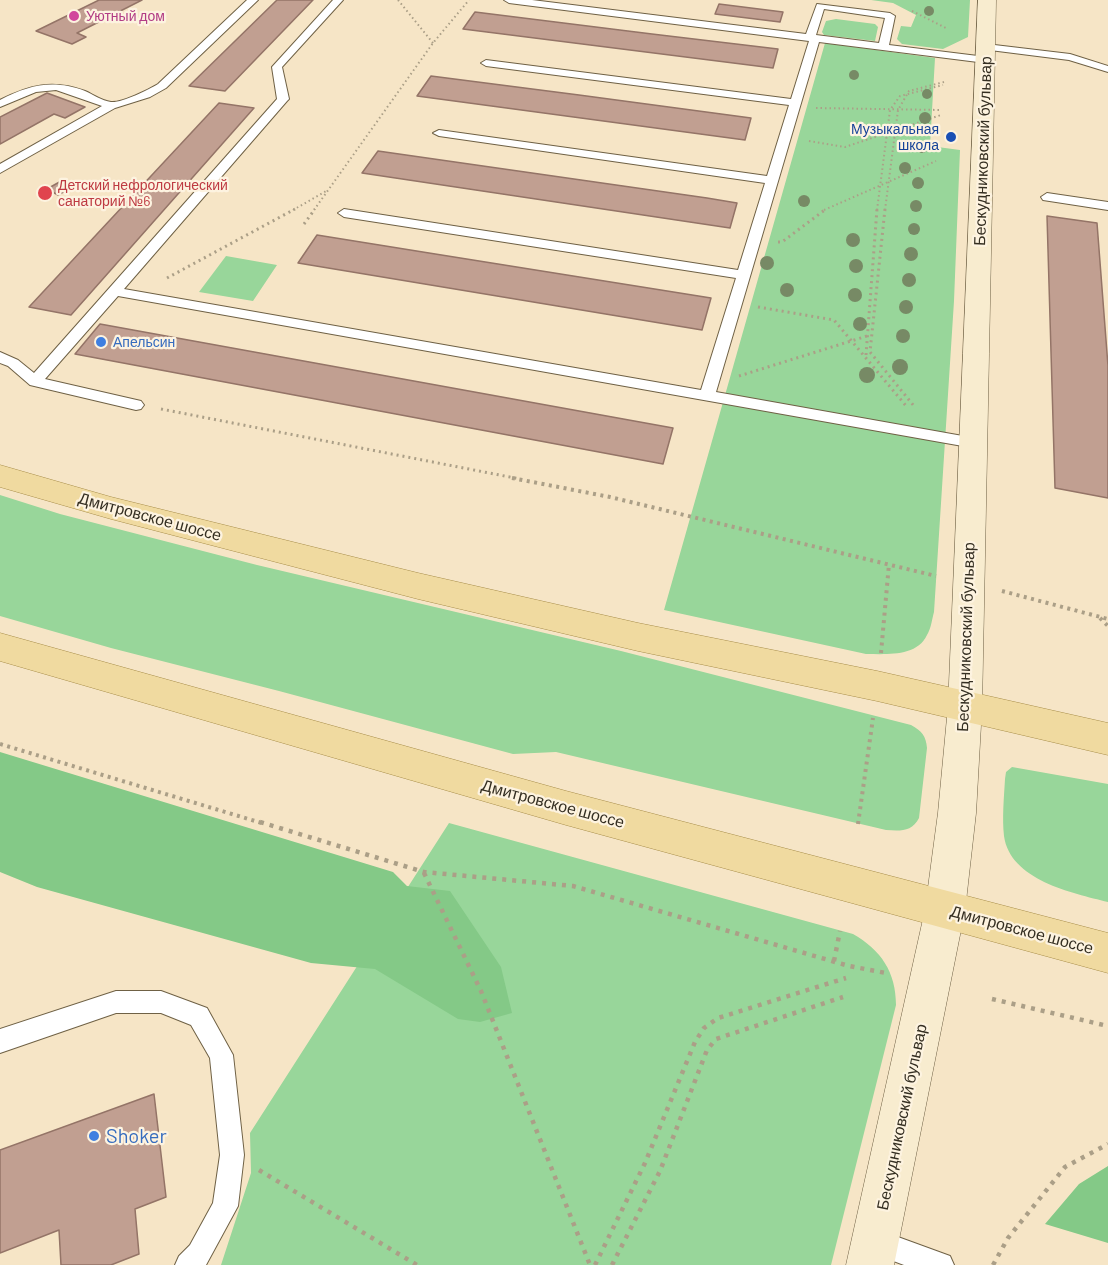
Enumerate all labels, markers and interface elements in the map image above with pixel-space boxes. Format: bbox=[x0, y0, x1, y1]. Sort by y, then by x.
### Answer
place label: Уютный дом bbox=[86, 8, 165, 24]
marker: Уютный дом bbox=[67, 9, 81, 23]
street label: Бескудниковский бульвар bbox=[970, 56, 996, 246]
place label: Музыкальная школа bbox=[851, 121, 939, 154]
marker: Музыкальная школа bbox=[944, 130, 958, 144]
place label: Детский нефрологический санаторий №6 bbox=[58, 177, 228, 210]
marker: Детский нефрологический санаторий №6 bbox=[36, 184, 54, 202]
place label: Апельсин bbox=[113, 334, 175, 350]
marker: Апельсин bbox=[94, 335, 108, 349]
street label: Дмитровское шоссе bbox=[77, 489, 223, 545]
street label: Бескудниковский бульвар bbox=[953, 542, 979, 732]
street label: Дмитровское шоссе bbox=[480, 776, 626, 832]
street label: Дмитровское шоссе bbox=[949, 902, 1095, 958]
street label: Бескудниковский бульвар bbox=[873, 1022, 931, 1212]
place label: Shoker bbox=[106, 1124, 167, 1148]
marker: Shoker bbox=[87, 1129, 101, 1143]

